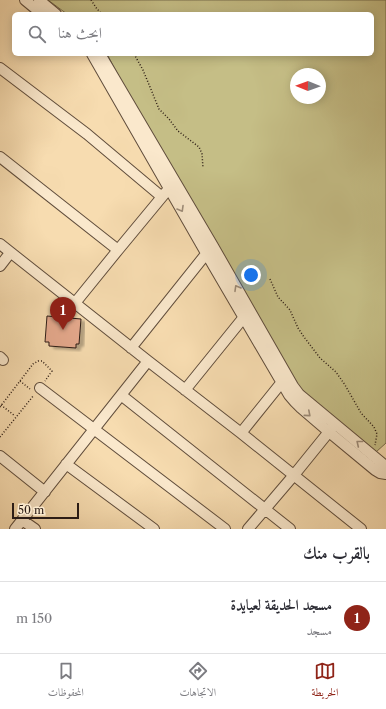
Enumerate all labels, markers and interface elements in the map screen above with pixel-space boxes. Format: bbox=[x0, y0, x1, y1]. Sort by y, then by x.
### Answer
search box bbox=[12, 12, 374, 56]
icon: search bbox=[26, 23, 48, 45]
text: ابحث هنا bbox=[58, 23, 102, 42]
north arrow bbox=[290, 68, 326, 104]
one-way arrow bbox=[176, 205, 183, 212]
your location bbox=[241, 265, 261, 285]
one-way arrow bbox=[235, 285, 242, 293]
pin: 1 bbox=[50, 297, 76, 330]
one-way arrow bbox=[303, 409, 311, 417]
one-way arrow bbox=[356, 441, 363, 448]
scale bar bbox=[12, 501, 79, 520]
text: 50 m bbox=[18, 503, 44, 517]
text: بالقرب منك bbox=[303, 543, 370, 563]
text: مسجد الحديقة لعيايدة bbox=[231, 595, 332, 614]
text: 150 m bbox=[16, 610, 52, 626]
text: 1 bbox=[354, 610, 360, 626]
text: مسجد bbox=[306, 622, 332, 638]
tab: المحفوظات bbox=[48, 660, 84, 703]
tab: الاتجاهات bbox=[179, 660, 216, 703]
tab: الخريطة bbox=[312, 660, 338, 703]

